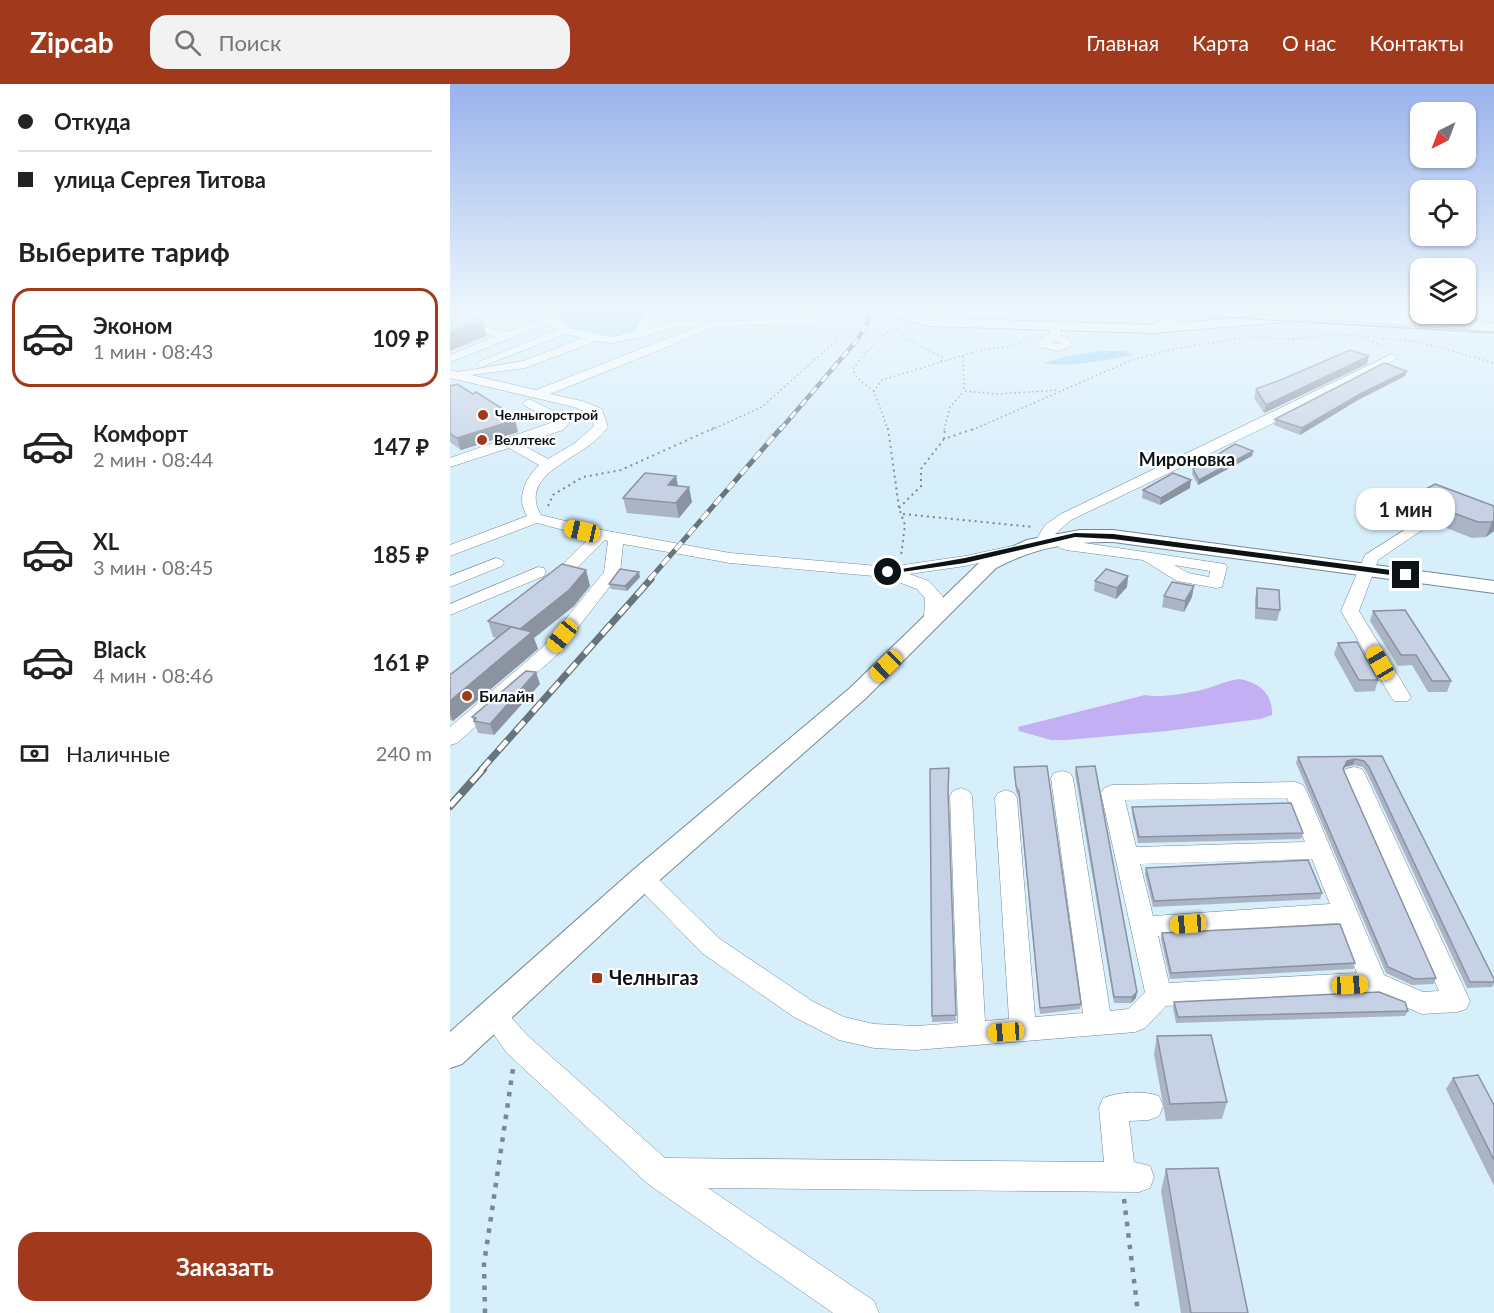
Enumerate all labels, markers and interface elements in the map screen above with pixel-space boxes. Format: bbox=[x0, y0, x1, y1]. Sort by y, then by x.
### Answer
search box bbox=[150, 15, 570, 69]
text: Zipcab bbox=[30, 25, 114, 59]
icon: search bbox=[171, 26, 204, 59]
text: Поиск bbox=[219, 29, 281, 56]
text: Главная bbox=[1086, 30, 1159, 55]
text: Карта bbox=[1192, 30, 1249, 55]
text: О нас bbox=[1282, 30, 1336, 55]
text: Контакты bbox=[1369, 30, 1464, 55]
north arrow bbox=[1410, 102, 1476, 168]
map controls bbox=[1410, 102, 1476, 324]
text: Откуда bbox=[54, 108, 131, 135]
text: улица Сергея Титова bbox=[54, 166, 266, 193]
button: locate bbox=[1410, 180, 1476, 246]
text: Выберите тариф bbox=[18, 235, 230, 268]
button: layers bbox=[1410, 258, 1476, 324]
icon: car bbox=[21, 311, 75, 365]
text: Эконом bbox=[93, 312, 173, 339]
text: 109 ₽ bbox=[373, 325, 429, 352]
text: 1 мин · 08:43 bbox=[93, 339, 213, 363]
place label: Челныгорстрой bbox=[495, 406, 598, 423]
marker: Челныгорстрой bbox=[476, 408, 490, 422]
icon: car bbox=[21, 419, 75, 473]
text: Комфорт bbox=[93, 420, 188, 447]
place label: Веллтекс bbox=[494, 431, 556, 448]
text: 147 ₽ bbox=[373, 433, 429, 460]
marker: Веллтекс bbox=[475, 433, 489, 447]
text: 2 мин · 08:44 bbox=[93, 447, 213, 471]
district label: Мироновка bbox=[1139, 448, 1235, 470]
callout: 1 мин bbox=[1356, 488, 1456, 530]
text: 1 мин bbox=[1379, 497, 1432, 521]
car bbox=[562, 518, 602, 544]
icon: car bbox=[21, 527, 75, 581]
text: XL bbox=[93, 528, 119, 555]
text: 185 ₽ bbox=[373, 541, 429, 568]
text: 3 мин · 08:45 bbox=[93, 555, 213, 579]
route start bbox=[874, 558, 901, 585]
route end bbox=[1392, 561, 1419, 588]
car bbox=[544, 616, 580, 656]
icon: car bbox=[21, 635, 75, 689]
text: Black bbox=[93, 636, 146, 663]
car bbox=[1363, 643, 1397, 683]
car bbox=[867, 647, 905, 685]
text: 161 ₽ bbox=[373, 649, 429, 676]
text: 4 мин · 08:46 bbox=[93, 663, 213, 687]
place label: Билайн bbox=[479, 686, 534, 705]
marker: Билайн bbox=[460, 689, 474, 703]
icon: cash bbox=[18, 737, 51, 770]
text: Наличные bbox=[66, 740, 170, 767]
text: 240 m bbox=[376, 741, 432, 765]
car bbox=[1169, 914, 1207, 934]
place label: Челныгаз bbox=[609, 965, 699, 989]
marker: Челныгаз bbox=[590, 971, 604, 985]
car bbox=[1332, 975, 1368, 995]
car bbox=[987, 1022, 1025, 1042]
button: Заказать bbox=[18, 1232, 432, 1301]

